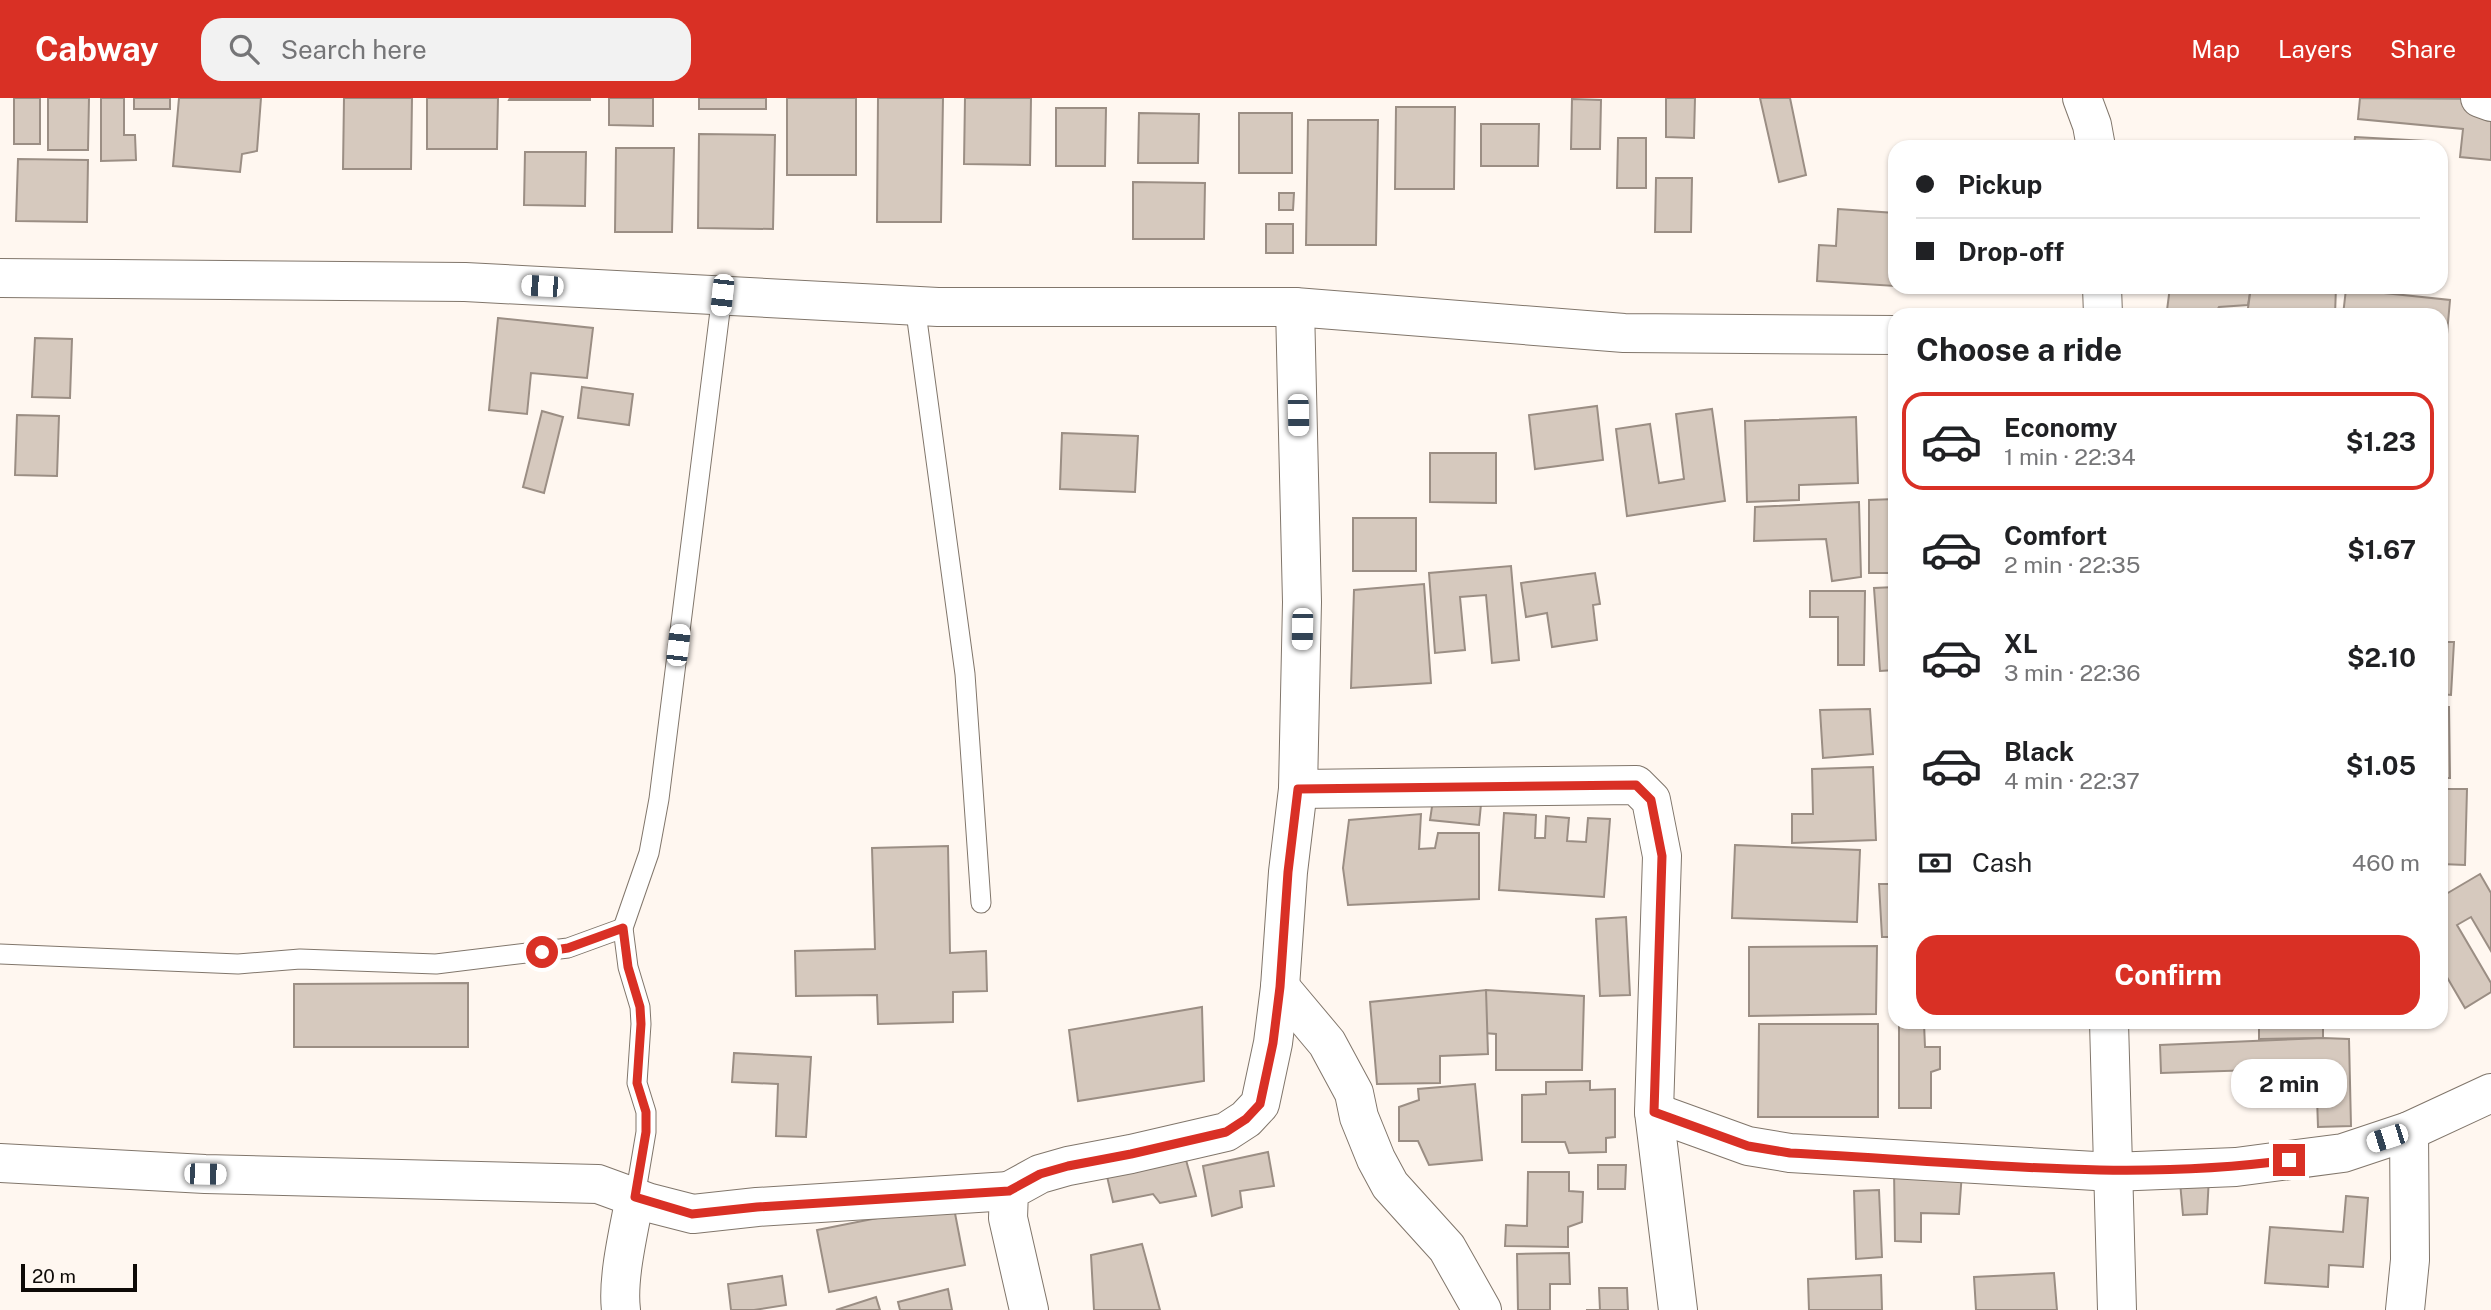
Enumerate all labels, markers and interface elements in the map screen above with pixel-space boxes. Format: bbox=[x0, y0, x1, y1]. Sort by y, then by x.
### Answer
search box bbox=[201, 18, 691, 81]
text: Cabway bbox=[35, 30, 159, 68]
icon: search bbox=[225, 30, 263, 68]
text: Search here bbox=[281, 34, 427, 65]
text: Map bbox=[2191, 35, 2240, 63]
text: Layers bbox=[2278, 35, 2352, 63]
text: Share bbox=[2390, 35, 2456, 63]
text: Pickup bbox=[1958, 169, 2042, 200]
text: Drop-off bbox=[1958, 236, 2064, 267]
car bbox=[710, 273, 735, 317]
car bbox=[521, 274, 564, 298]
text: Choose a ride bbox=[1916, 331, 2122, 368]
car bbox=[1288, 394, 1309, 436]
icon: car bbox=[1920, 410, 1983, 473]
text: Economy bbox=[2004, 412, 2117, 443]
text: $1.23 bbox=[2346, 426, 2416, 457]
text: 1 min · 22:34 bbox=[2004, 443, 2136, 470]
icon: car bbox=[1920, 518, 1983, 581]
text: Comfort bbox=[2004, 520, 2107, 551]
text: $1.67 bbox=[2347, 534, 2416, 565]
text: 2 min · 22:35 bbox=[2004, 551, 2140, 578]
car bbox=[1292, 608, 1313, 650]
car bbox=[666, 623, 691, 667]
icon: car bbox=[1920, 626, 1983, 689]
text: XL bbox=[2004, 628, 2038, 659]
text: $2.10 bbox=[2347, 642, 2416, 673]
text: 3 min · 22:36 bbox=[2004, 659, 2141, 686]
icon: car bbox=[1920, 734, 1983, 797]
text: Black bbox=[2004, 736, 2074, 767]
text: $1.05 bbox=[2346, 750, 2416, 781]
text: 4 min · 22:37 bbox=[2004, 767, 2140, 794]
icon: cash bbox=[1916, 844, 1954, 882]
text: Cash bbox=[1972, 847, 2032, 878]
text: 460 m bbox=[2352, 849, 2420, 876]
button: Confirm bbox=[1916, 935, 2420, 1015]
route start bbox=[526, 936, 558, 968]
callout: 2 min bbox=[2231, 1058, 2347, 1108]
text: 2 min bbox=[2259, 1070, 2319, 1097]
car bbox=[2364, 1122, 2411, 1154]
route end bbox=[2273, 1144, 2305, 1176]
car bbox=[184, 1163, 227, 1185]
scale bar bbox=[21, 1261, 136, 1293]
text: 20 m bbox=[32, 1265, 76, 1287]

